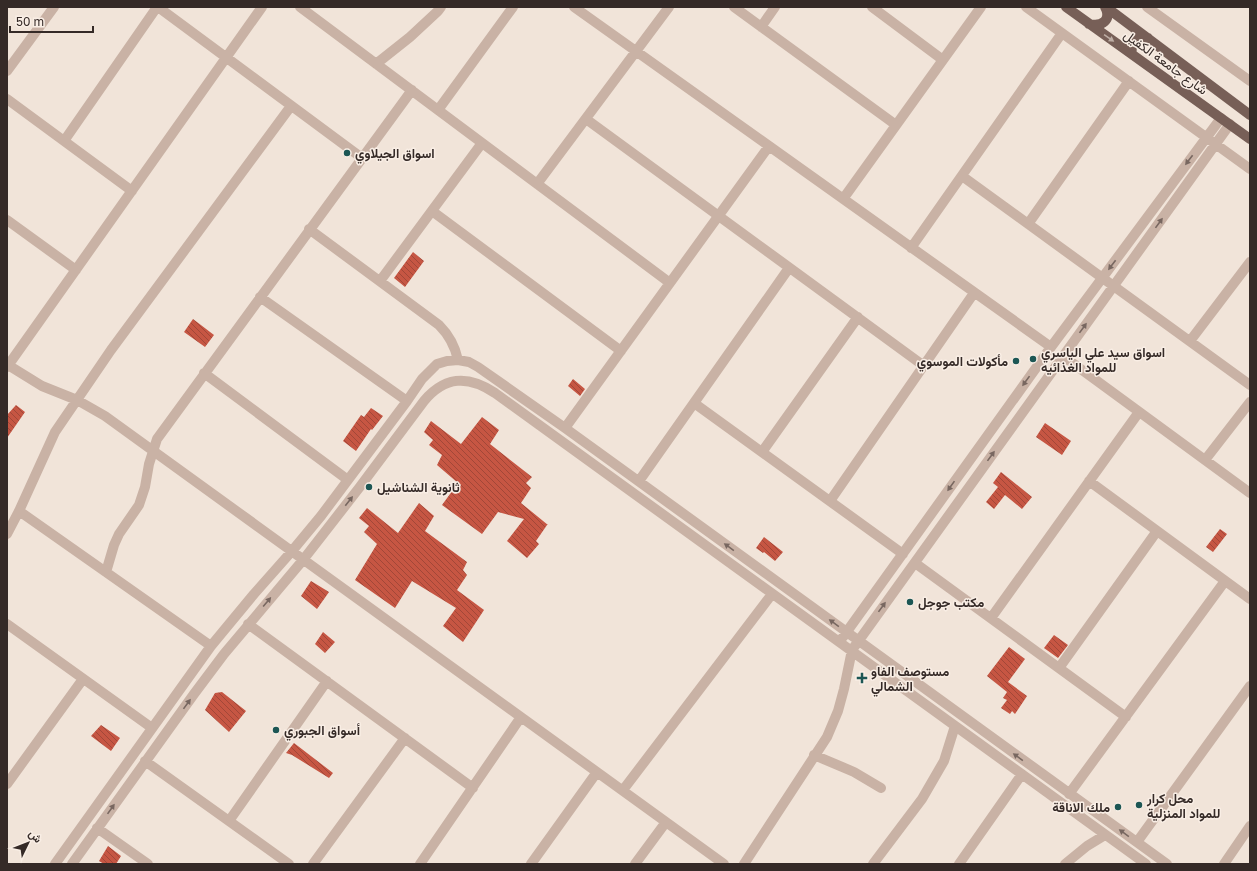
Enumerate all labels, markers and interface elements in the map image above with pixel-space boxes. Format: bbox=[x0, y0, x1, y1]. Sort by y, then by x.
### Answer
scale bar bbox=[10, 8, 93, 34]
text: 50 m bbox=[16, 14, 44, 29]
street label: شارع جامعة الكفيل bbox=[1120, 26, 1211, 99]
one-way arrow bbox=[1104, 34, 1114, 42]
place label: اسواق الجيلاوي bbox=[355, 145, 435, 164]
marker: اسواق الجيلاوي bbox=[342, 148, 352, 158]
one-way arrow bbox=[1185, 155, 1194, 166]
one-way arrow bbox=[1155, 217, 1163, 228]
one-way arrow bbox=[1108, 259, 1116, 270]
one-way arrow bbox=[1079, 323, 1087, 333]
place label: اسواق سيد علي الياسري للمواد الغذائيه bbox=[1041, 344, 1165, 376]
place label: مأكولات الموسوي bbox=[917, 353, 1008, 372]
marker: اسواق سيد علي الياسري للمواد الغذائيه bbox=[1028, 354, 1038, 364]
marker: مأكولات الموسوي bbox=[1011, 356, 1021, 366]
one-way arrow bbox=[1022, 375, 1030, 386]
one-way arrow bbox=[987, 451, 995, 462]
place label: ثانوية الشناشيل bbox=[377, 479, 460, 496]
one-way arrow bbox=[947, 481, 955, 492]
marker: ثانوية الشناشيل bbox=[364, 482, 374, 492]
one-way arrow bbox=[345, 495, 353, 506]
one-way arrow bbox=[723, 543, 734, 551]
place label: مكتب جوجل bbox=[918, 594, 984, 611]
one-way arrow bbox=[263, 597, 272, 607]
marker: مكتب جوجل bbox=[905, 597, 915, 607]
one-way arrow bbox=[878, 602, 887, 613]
one-way arrow bbox=[828, 619, 839, 627]
place label: مستوصف الفاو الشمالي bbox=[871, 663, 949, 697]
marker: مستوصف الفاو الشمالي bbox=[856, 672, 868, 684]
one-way arrow bbox=[183, 698, 191, 709]
place label: أسواق الجبوري bbox=[284, 722, 360, 741]
marker: أسواق الجبوري bbox=[271, 725, 281, 735]
one-way arrow bbox=[1013, 753, 1024, 761]
place label: محل كرار للمواد المنزلية bbox=[1146, 790, 1220, 822]
place label: ملك الاناقة bbox=[1052, 799, 1110, 815]
marker: محل كرار للمواد المنزلية bbox=[1134, 800, 1144, 810]
marker: ملك الاناقة bbox=[1113, 802, 1123, 812]
one-way arrow bbox=[107, 804, 115, 815]
north arrow bbox=[8, 823, 48, 863]
text: ش bbox=[26, 827, 45, 846]
one-way arrow bbox=[1118, 829, 1129, 837]

